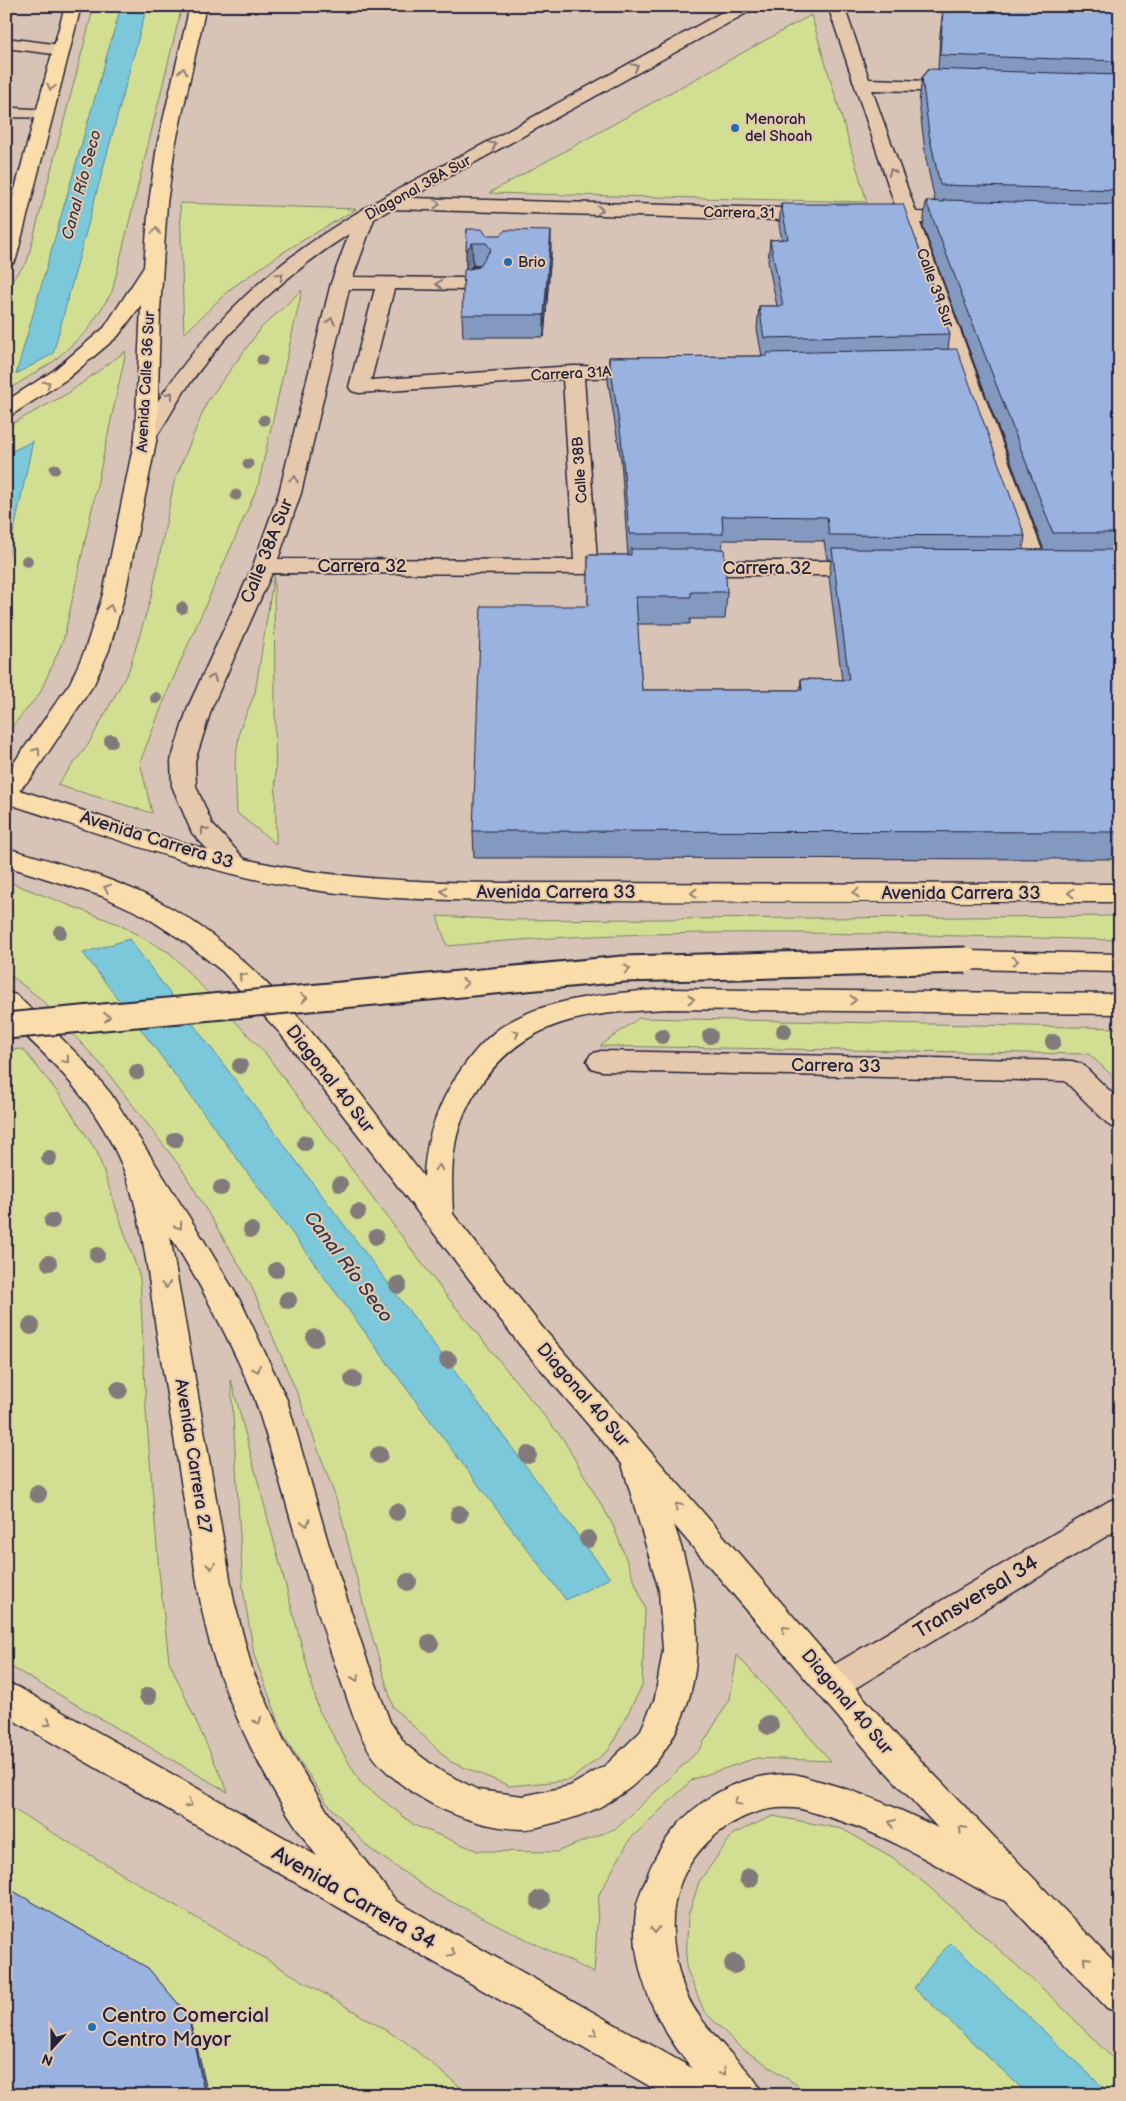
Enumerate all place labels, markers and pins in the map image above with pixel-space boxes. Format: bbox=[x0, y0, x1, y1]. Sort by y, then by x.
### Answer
place label: Menorah del Shoah bbox=[745, 110, 812, 146]
marker: Menorah del Shoah bbox=[729, 122, 741, 134]
place label: Brio bbox=[518, 253, 546, 272]
marker: Brio bbox=[502, 256, 514, 268]
place label: Centro Comercial Centro Mayor bbox=[102, 2003, 269, 2052]
marker: Centro Comercial Centro Mayor bbox=[86, 2021, 98, 2033]

